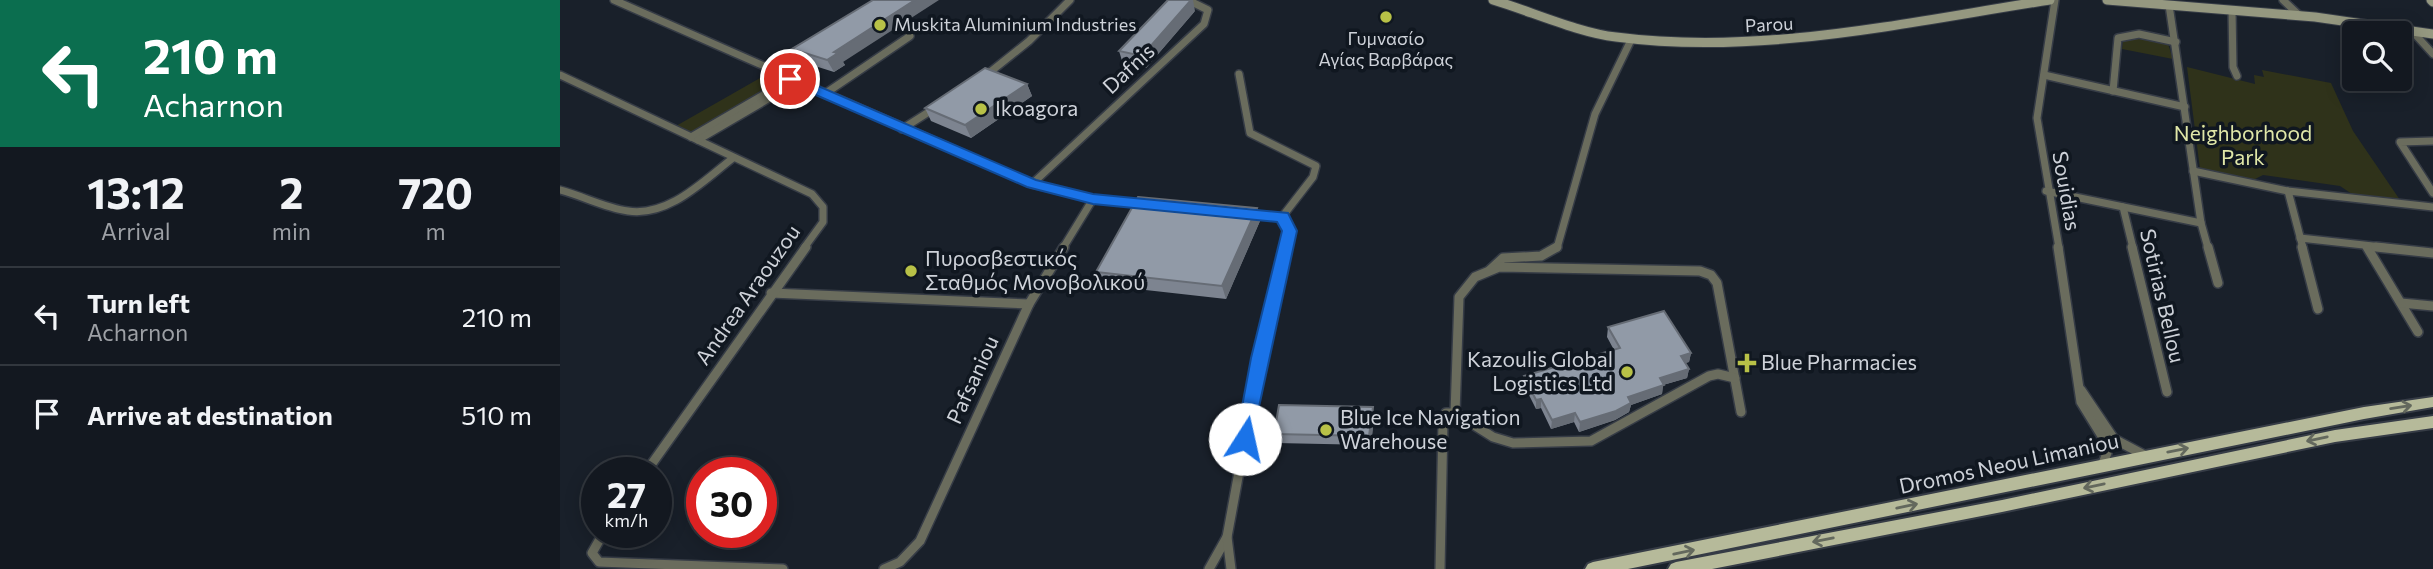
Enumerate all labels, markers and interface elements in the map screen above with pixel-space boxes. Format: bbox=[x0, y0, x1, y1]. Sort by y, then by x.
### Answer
marker: Γυμνασίο Αγίας Βαρβάρας bbox=[1378, 9, 1394, 25]
street label: Parou bbox=[1744, 12, 1794, 36]
place label: Muskita Aluminium Industries bbox=[894, 13, 1136, 35]
marker: Muskita Aluminium Industries bbox=[872, 17, 888, 33]
map controls bbox=[2342, 21, 2412, 91]
button: search bbox=[2342, 21, 2412, 91]
text: 210 m bbox=[143, 24, 278, 84]
place label: Γυμνασίο Αγίας Βαρβάρας bbox=[1319, 27, 1454, 70]
icon: left bbox=[28, 28, 119, 119]
street label: Dafnis bbox=[1097, 38, 1159, 98]
pin bbox=[760, 49, 820, 109]
icon: arrive bbox=[771, 60, 809, 98]
text: Acharnon bbox=[143, 84, 284, 124]
place label: Ikoagora bbox=[995, 95, 1078, 120]
marker: Ikoagora bbox=[973, 101, 989, 117]
park label: Neighborhood Park bbox=[2174, 120, 2312, 169]
street label: Souidias bbox=[2048, 149, 2087, 232]
text: 13:12 bbox=[87, 166, 185, 218]
text: 2 bbox=[279, 166, 303, 218]
text: 720 bbox=[398, 166, 473, 218]
text: Arrival bbox=[101, 217, 171, 245]
text: min bbox=[272, 217, 311, 245]
text: m bbox=[425, 217, 446, 245]
street label: Andrea Araouzou bbox=[689, 219, 804, 369]
street label: Sotirias Bellou bbox=[2136, 226, 2191, 365]
place label: Πυροσβεστικός Σταθμός Μονοβολικού bbox=[925, 245, 1145, 294]
marker: Πυροσβεστικός Σταθμός Μονοβολικού bbox=[903, 263, 919, 279]
text: Turn left bbox=[87, 287, 190, 318]
icon: left bbox=[28, 297, 66, 335]
text: 210 m bbox=[462, 301, 532, 332]
text: Acharnon bbox=[87, 318, 188, 346]
street label: Pafsaniou bbox=[940, 331, 1003, 427]
place label: Kazoulis Global Logistics Ltd bbox=[1467, 346, 1613, 395]
place label: Blue Pharmacies bbox=[1761, 349, 1917, 374]
marker: Blue Pharmacies bbox=[1739, 355, 1755, 371]
marker: Kazoulis Global Logistics Ltd bbox=[1619, 364, 1635, 380]
icon: arrive bbox=[28, 395, 66, 433]
text: Arrive at destination bbox=[87, 399, 333, 430]
text: 510 m bbox=[461, 399, 532, 430]
one-way arrow bbox=[2389, 400, 2412, 413]
position arrow bbox=[1208, 402, 1282, 476]
place label: Blue Ice Navigation Warehouse bbox=[1340, 404, 1521, 453]
marker: Blue Ice Navigation Warehouse bbox=[1318, 422, 1334, 438]
street label: Dromos Neou Limaniou bbox=[1897, 427, 2121, 498]
one-way arrow bbox=[2306, 433, 2329, 447]
one-way arrow bbox=[2166, 443, 2189, 456]
speed limit sign: 30 bbox=[686, 457, 777, 548]
text: 27 bbox=[607, 472, 646, 515]
one-way arrow bbox=[2083, 480, 2106, 494]
one-way arrow bbox=[1895, 499, 1918, 512]
text: km/h bbox=[605, 509, 648, 531]
one-way arrow bbox=[1812, 534, 1835, 548]
one-way arrow bbox=[1672, 544, 1695, 558]

